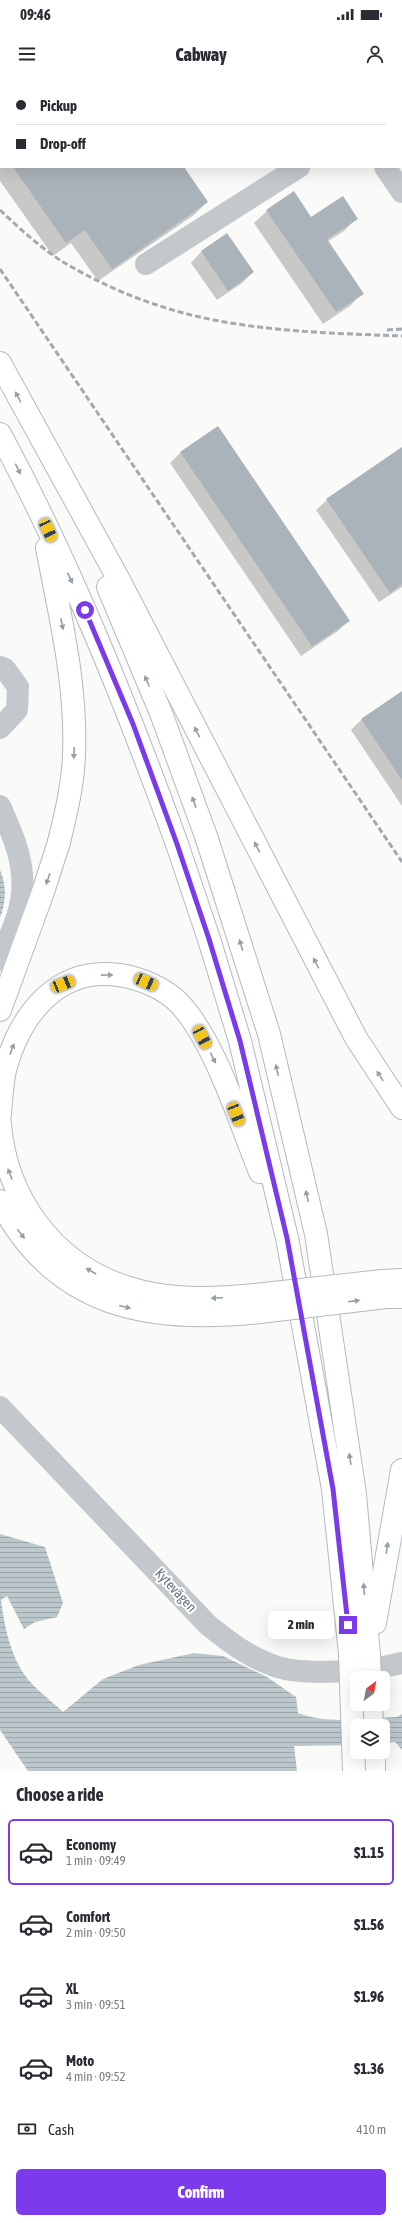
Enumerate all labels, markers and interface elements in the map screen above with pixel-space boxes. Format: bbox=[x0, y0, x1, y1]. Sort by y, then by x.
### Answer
text: 09:46 bbox=[20, 6, 51, 23]
icon: menu bbox=[16, 43, 38, 65]
icon: person bbox=[364, 43, 386, 65]
text: Cabway bbox=[175, 44, 227, 65]
text: Pickup bbox=[40, 97, 77, 114]
text: Drop-off bbox=[40, 135, 86, 152]
one-way arrow bbox=[15, 391, 21, 402]
one-way arrow bbox=[15, 464, 21, 475]
car bbox=[37, 517, 59, 543]
one-way arrow bbox=[67, 572, 73, 583]
route start bbox=[76, 601, 94, 619]
one-way arrow bbox=[59, 618, 65, 630]
one-way arrow bbox=[144, 674, 150, 686]
one-way arrow bbox=[194, 726, 201, 738]
one-way arrow bbox=[71, 747, 77, 760]
one-way arrow bbox=[190, 796, 196, 808]
one-way arrow bbox=[254, 842, 260, 853]
one-way arrow bbox=[45, 873, 51, 885]
one-way arrow bbox=[238, 939, 244, 951]
one-way arrow bbox=[313, 957, 319, 969]
one-way arrow bbox=[101, 971, 113, 978]
car bbox=[133, 972, 159, 992]
car bbox=[50, 974, 76, 994]
car bbox=[191, 1024, 213, 1050]
one-way arrow bbox=[9, 1043, 15, 1055]
one-way arrow bbox=[210, 1052, 216, 1064]
one-way arrow bbox=[274, 1064, 280, 1076]
one-way arrow bbox=[377, 1070, 384, 1082]
car bbox=[226, 1101, 246, 1127]
one-way arrow bbox=[7, 1167, 13, 1179]
one-way arrow bbox=[304, 1190, 310, 1202]
one-way arrow bbox=[16, 1229, 25, 1240]
one-way arrow bbox=[85, 1268, 97, 1275]
one-way arrow bbox=[211, 1294, 223, 1301]
one-way arrow bbox=[348, 1298, 360, 1304]
one-way arrow bbox=[120, 1304, 132, 1310]
one-way arrow bbox=[347, 1453, 353, 1466]
one-way arrow bbox=[384, 1542, 390, 1554]
street label: Kytevägen bbox=[152, 1565, 200, 1615]
one-way arrow bbox=[360, 1583, 367, 1595]
callout: 2 min bbox=[268, 1611, 334, 1639]
route end bbox=[339, 1616, 357, 1634]
text: 2 min bbox=[288, 1617, 314, 1632]
north arrow bbox=[350, 1671, 390, 1711]
map controls bbox=[350, 1671, 390, 1759]
button: layers bbox=[350, 1719, 390, 1759]
text: Choose a ride bbox=[16, 1784, 104, 1805]
icon: car bbox=[18, 1834, 54, 1870]
text: Economy bbox=[66, 1836, 116, 1853]
text: $1.15 bbox=[354, 1844, 384, 1861]
text: 1 min · 09:49 bbox=[66, 1853, 126, 1868]
icon: car bbox=[18, 1906, 54, 1942]
text: Comfort bbox=[66, 1908, 110, 1925]
text: $1.56 bbox=[354, 1916, 384, 1933]
text: 2 min · 09:50 bbox=[66, 1925, 126, 1940]
icon: car bbox=[18, 1978, 54, 2014]
text: XL bbox=[66, 1980, 79, 1997]
text: $1.96 bbox=[354, 1988, 384, 2005]
text: 3 min · 09:51 bbox=[66, 1997, 126, 2012]
icon: car bbox=[18, 2050, 54, 2086]
text: Moto bbox=[66, 2052, 94, 2069]
text: $1.36 bbox=[354, 2060, 384, 2077]
text: 4 min · 09:52 bbox=[66, 2069, 126, 2084]
icon: cash bbox=[16, 2118, 38, 2140]
text: Cash bbox=[48, 2121, 74, 2138]
text: 410 m bbox=[357, 2122, 386, 2137]
button: Confirm bbox=[16, 2169, 386, 2215]

